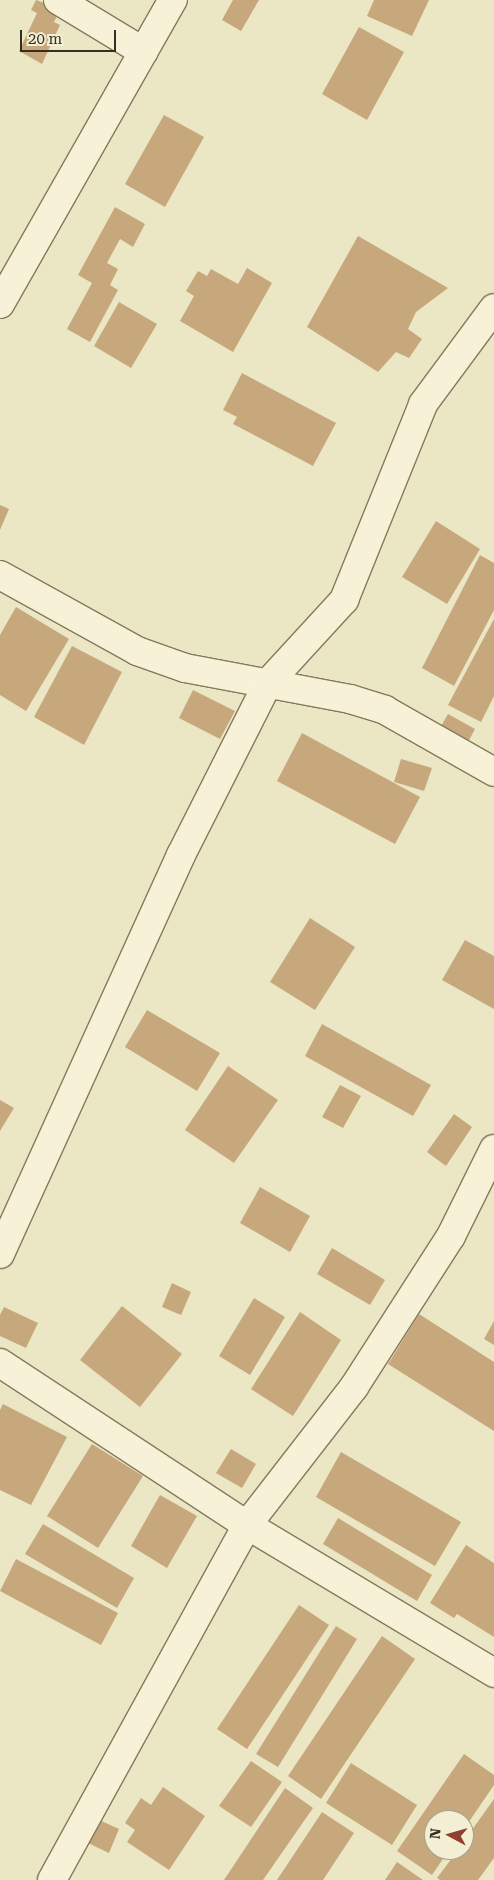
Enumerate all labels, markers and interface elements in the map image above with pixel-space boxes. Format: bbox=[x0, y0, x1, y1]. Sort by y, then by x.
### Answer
scale bar bbox=[22, 20, 119, 52]
text: 20 m bbox=[28, 30, 62, 48]
north arrow bbox=[424, 1810, 474, 1860]
text: N bbox=[427, 1827, 444, 1840]

